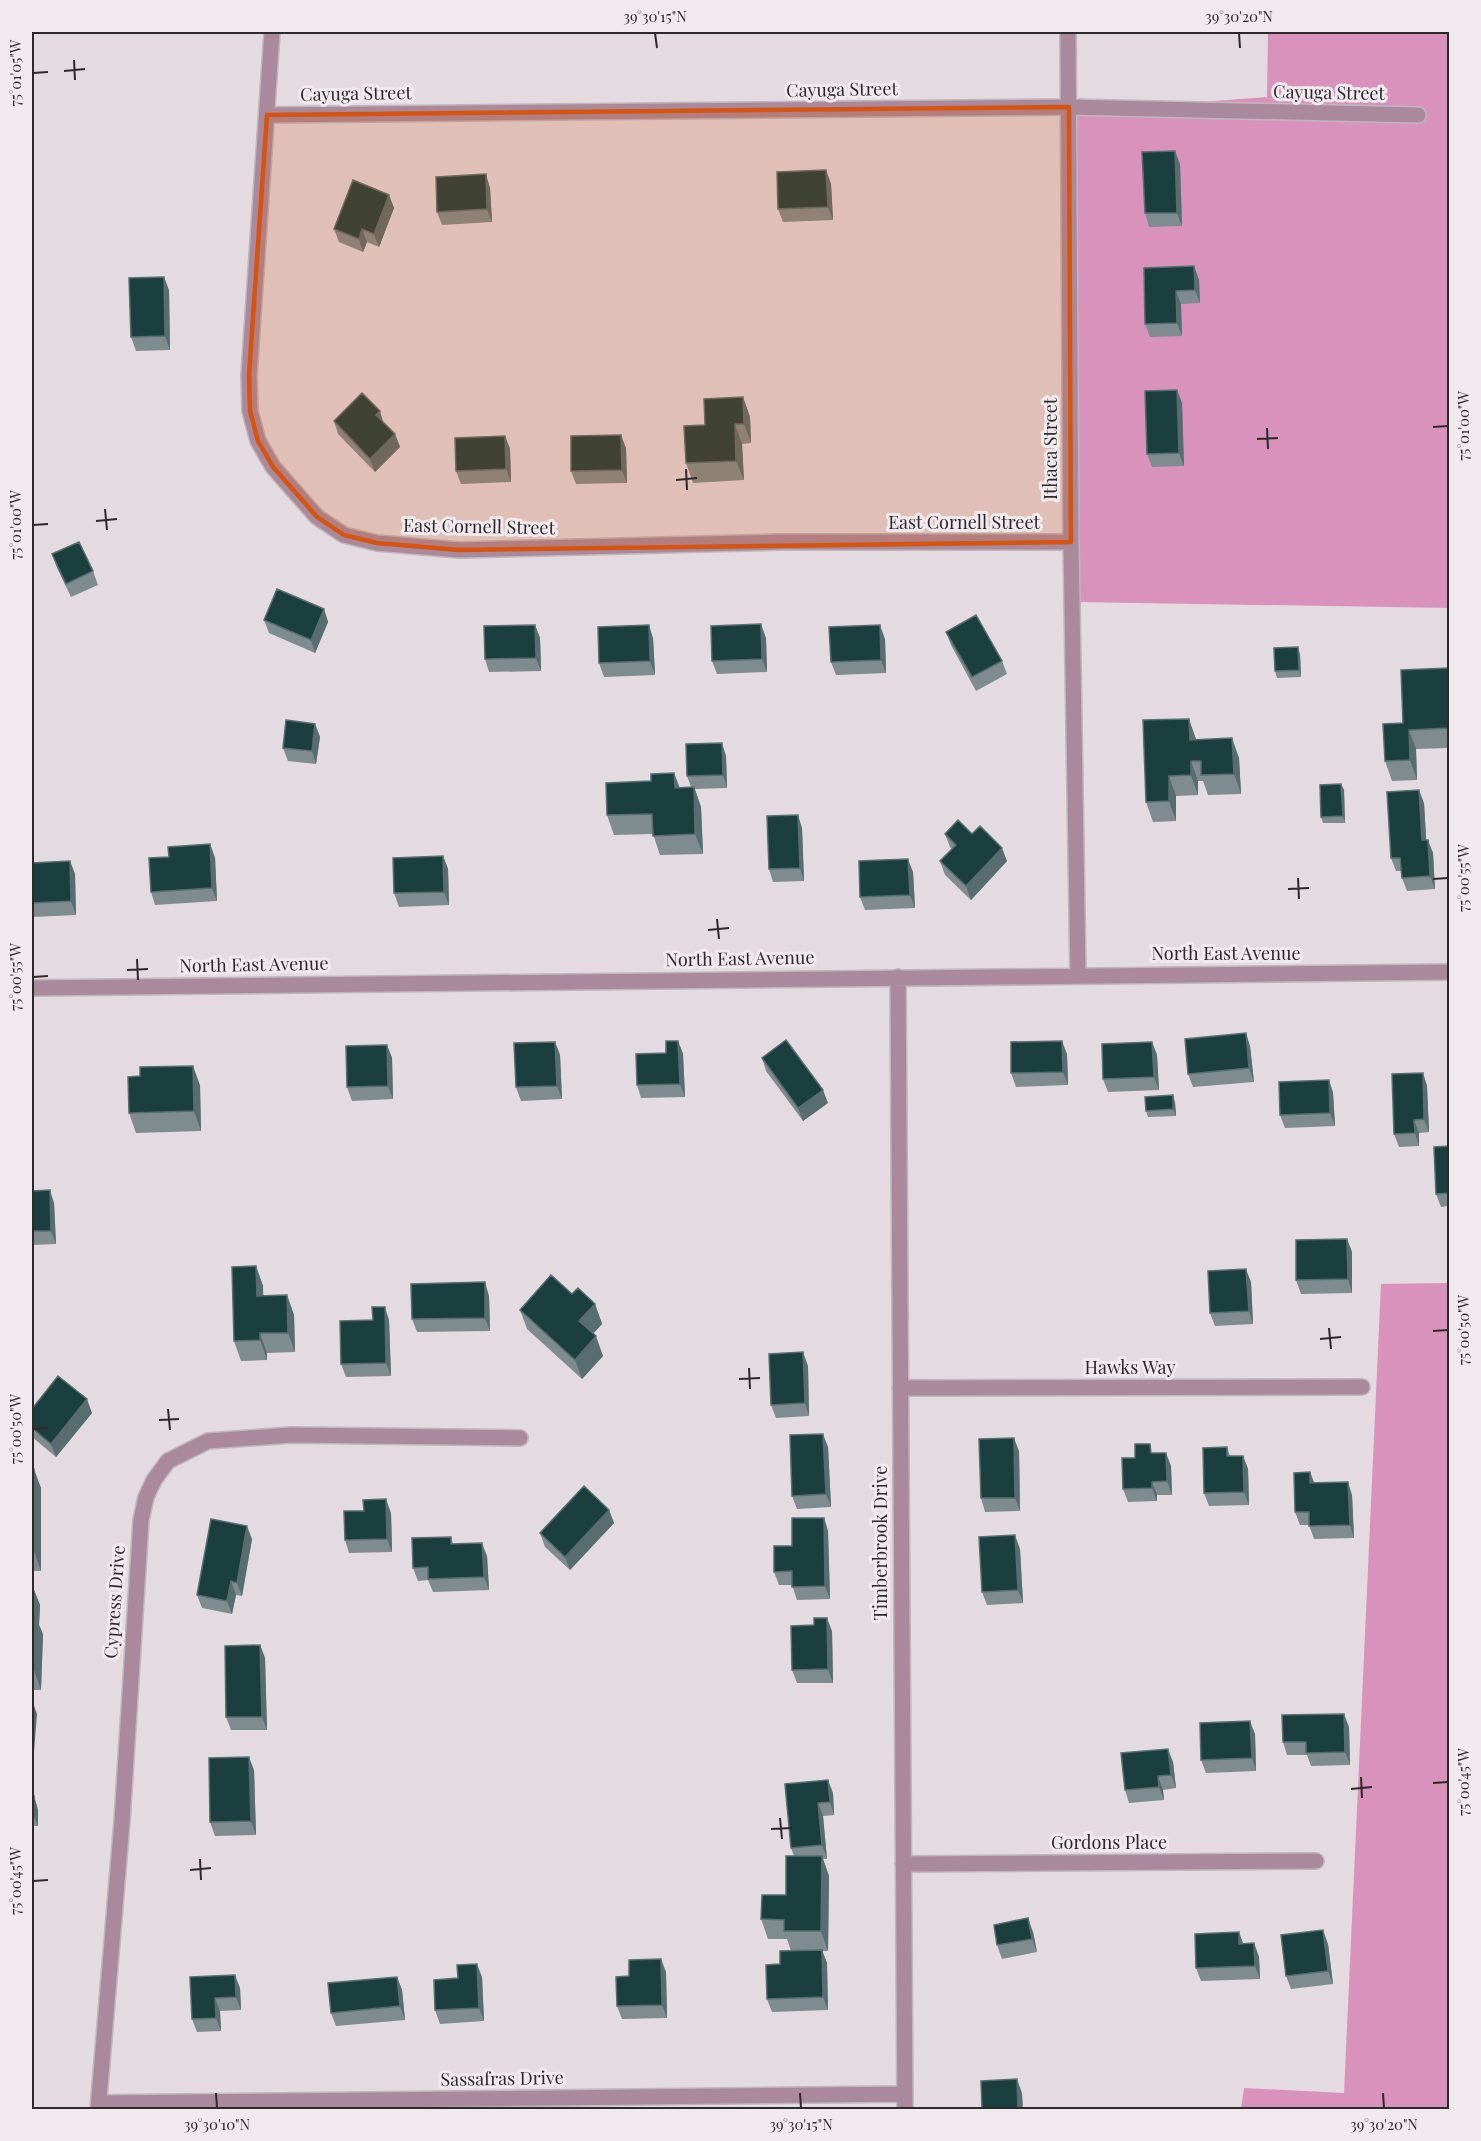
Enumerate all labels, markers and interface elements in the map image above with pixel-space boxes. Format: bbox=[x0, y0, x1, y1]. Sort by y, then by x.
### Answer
text: 39°30'15"N bbox=[623, 6, 687, 26]
text: 39°30'20"N bbox=[1205, 6, 1273, 26]
text: 75°01'05"W bbox=[5, 39, 25, 106]
street label: Cayuga Street bbox=[786, 76, 899, 102]
street label: Cayuga Street bbox=[1273, 79, 1386, 105]
street label: Cayuga Street bbox=[300, 80, 413, 106]
text: 75°01'00"W bbox=[1453, 391, 1473, 461]
street label: Ithaca Street bbox=[1038, 397, 1062, 500]
text: 75°01'00"W bbox=[5, 490, 25, 560]
street label: East Cornell Street bbox=[888, 510, 1040, 534]
street label: East Cornell Street bbox=[403, 513, 556, 539]
text: 75°00'55"W bbox=[1453, 844, 1473, 912]
street label: North East Avenue bbox=[1151, 941, 1301, 965]
text: 75°00'55"W bbox=[5, 943, 25, 1011]
street label: North East Avenue bbox=[665, 945, 815, 971]
street label: North East Avenue bbox=[179, 951, 329, 977]
text: 75°00'50"W bbox=[1453, 1294, 1473, 1365]
street label: Hawks Way bbox=[1085, 1355, 1175, 1379]
text: 75°00'50"W bbox=[5, 1393, 25, 1464]
street label: Timberbrook Drive bbox=[868, 1466, 892, 1620]
street label: Cypress Drive bbox=[98, 1545, 130, 1659]
text: 75°00'45"W bbox=[1453, 1748, 1473, 1816]
street label: Gordons Place bbox=[1051, 1830, 1167, 1854]
text: 75°00'45"W bbox=[5, 1847, 25, 1915]
street label: Sassafras Drive bbox=[440, 2065, 564, 2091]
text: 39°30'10"N bbox=[184, 2114, 251, 2134]
text: 39°30'15"N bbox=[769, 2114, 833, 2134]
text: 39°30'20"N bbox=[1350, 2114, 1418, 2134]

